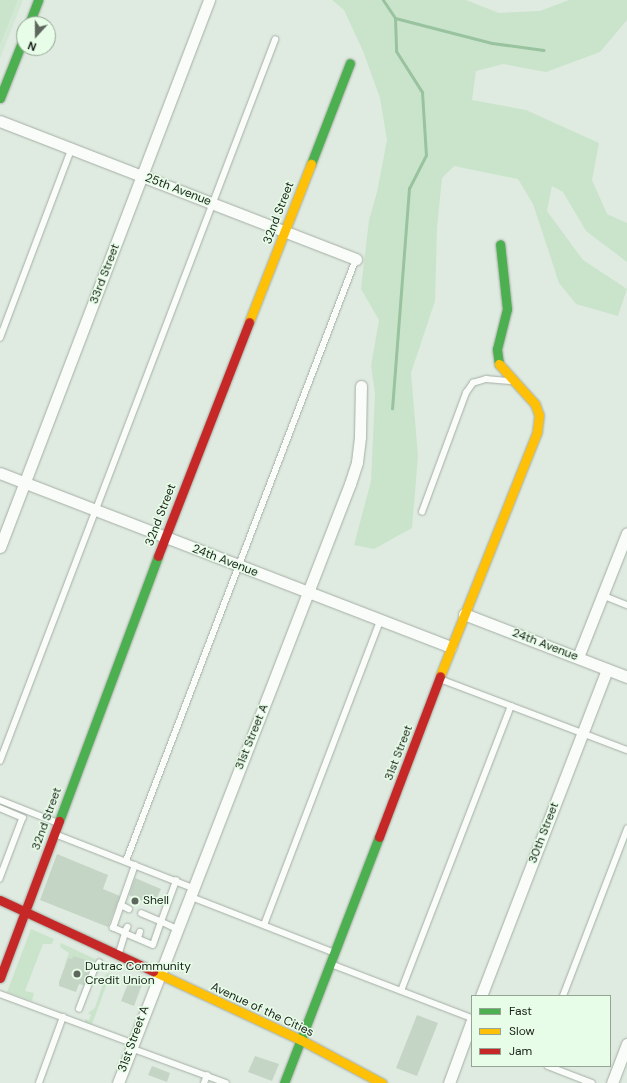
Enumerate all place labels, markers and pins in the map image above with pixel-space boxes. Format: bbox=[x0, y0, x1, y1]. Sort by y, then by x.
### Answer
place label: Shell bbox=[143, 894, 169, 908]
marker: Shell bbox=[130, 896, 140, 906]
place label: Dutrac Community Credit Union bbox=[85, 960, 191, 988]
marker: Dutrac Community Credit Union bbox=[72, 969, 82, 979]

